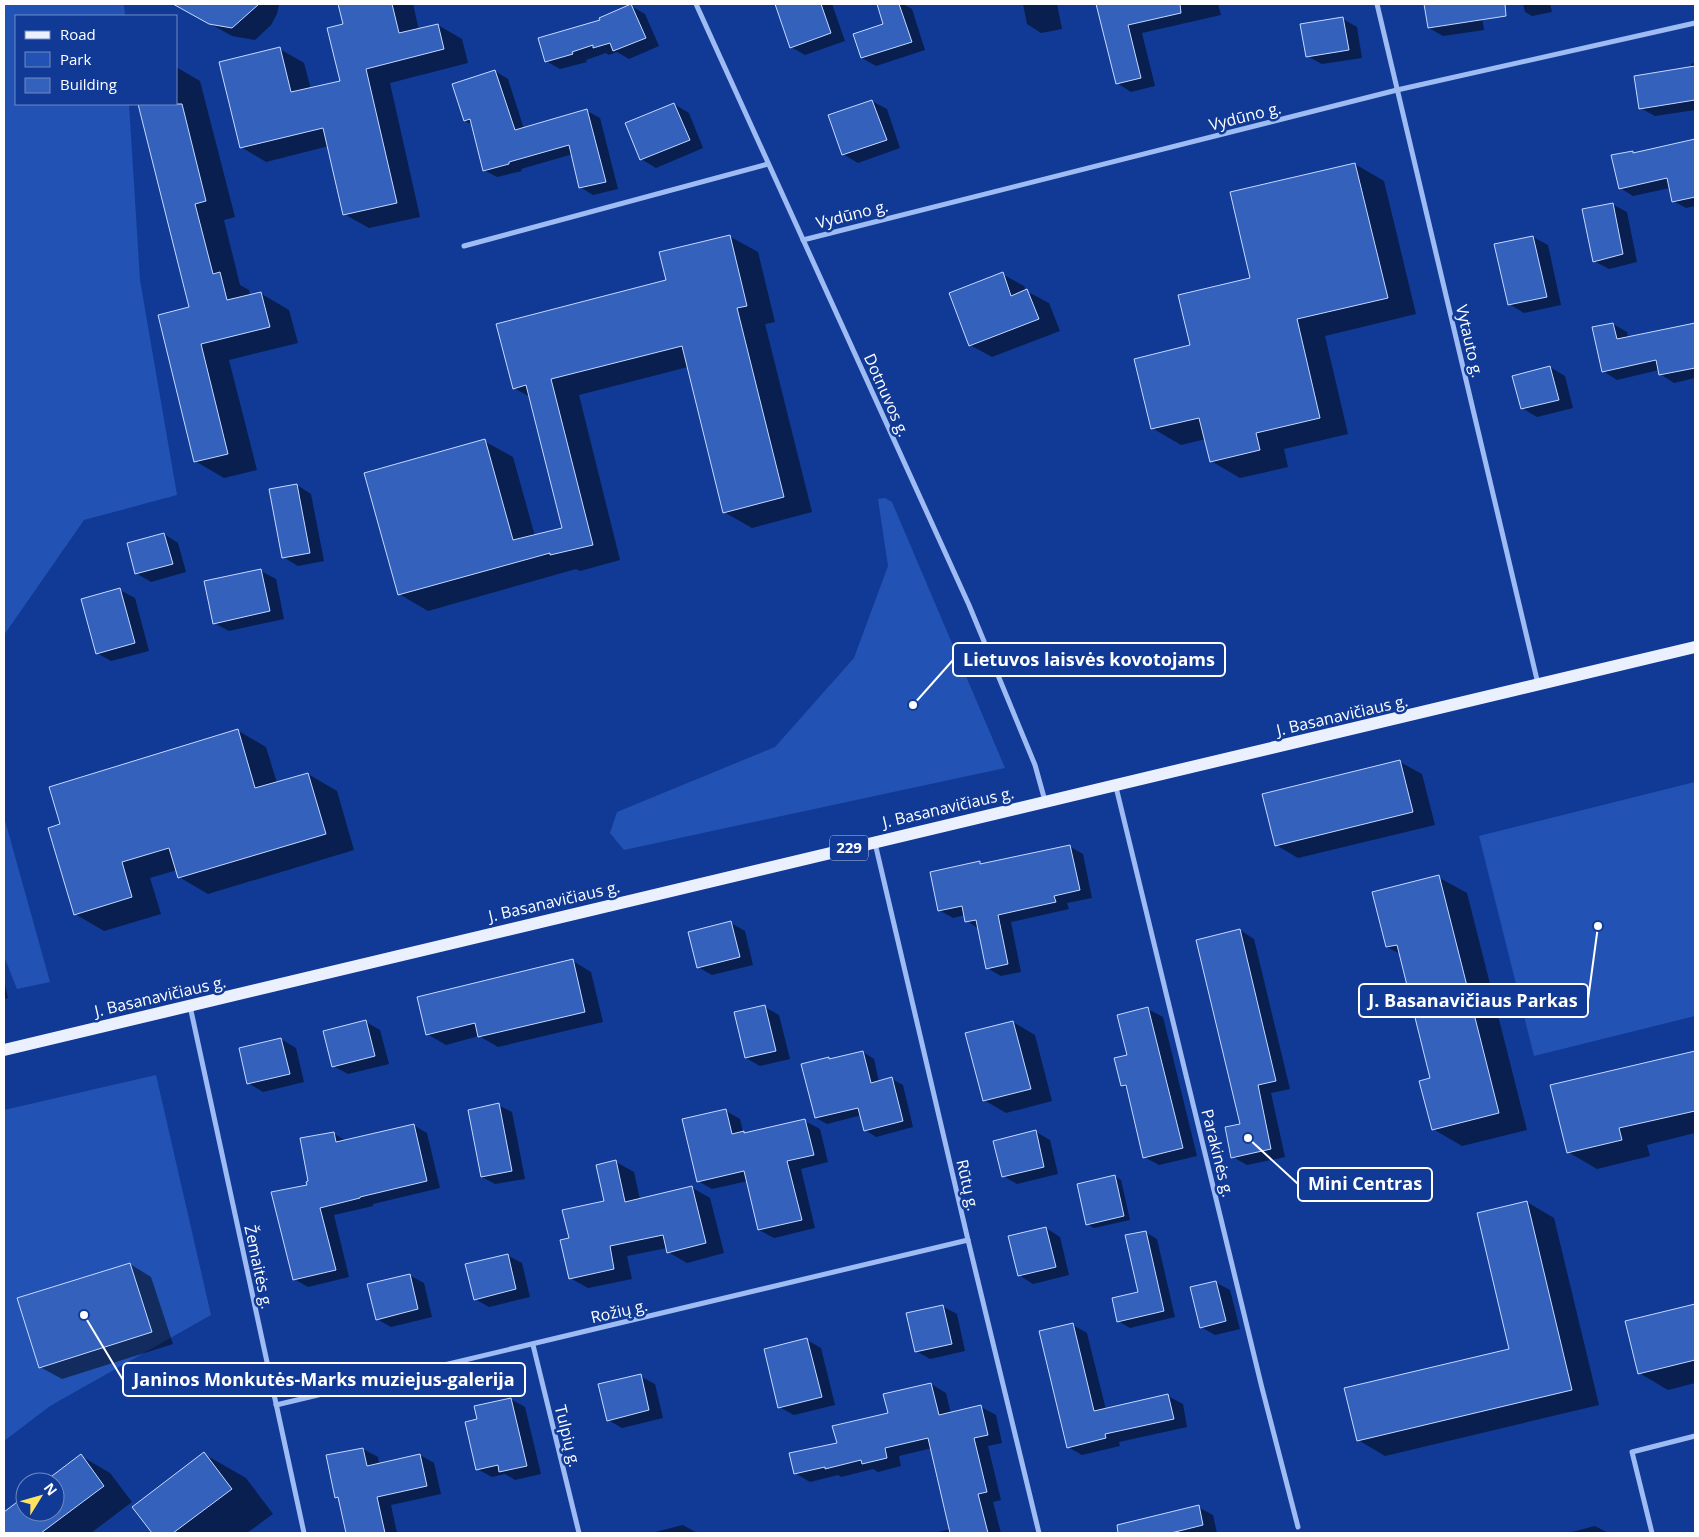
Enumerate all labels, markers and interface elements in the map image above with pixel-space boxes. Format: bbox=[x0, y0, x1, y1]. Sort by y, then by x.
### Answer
legend bbox=[15, 15, 178, 105]
text: Road bbox=[60, 24, 96, 44]
text: Park bbox=[60, 49, 91, 69]
text: Building bbox=[60, 74, 117, 94]
street label: Vydūno g. bbox=[1207, 96, 1283, 136]
street label: Vydūno g. bbox=[814, 194, 890, 234]
street label: Vytauto g. bbox=[1451, 302, 1489, 380]
street label: Dotnuvos g. bbox=[859, 350, 915, 440]
callout: Lietuvos laisvės kovotojams bbox=[953, 643, 1225, 676]
text: Lietuvos laisvės kovotojams bbox=[963, 647, 1215, 671]
street label: J. Basanavičiaus g. bbox=[1272, 689, 1410, 741]
street label: J. Basanavičiaus g. bbox=[878, 781, 1016, 833]
road number: 229 bbox=[830, 836, 868, 860]
street label: J. Basanavičiaus g. bbox=[484, 875, 622, 927]
street label: J. Basanavičiaus g. bbox=[90, 970, 228, 1022]
callout: J. Basanavičiaus Parkas bbox=[1359, 984, 1588, 1017]
text: J. Basanavičiaus Parkas bbox=[1366, 988, 1578, 1012]
street label: Parakinės g. bbox=[1196, 1107, 1240, 1199]
street label: Rūtų g. bbox=[951, 1157, 985, 1213]
callout: Mini Centras bbox=[1298, 1168, 1432, 1201]
text: Mini Centras bbox=[1308, 1171, 1422, 1195]
street label: Žemaitės g. bbox=[239, 1223, 279, 1311]
street label: Rožių g. bbox=[588, 1294, 650, 1328]
callout: Janinos Monkutės-Marks muziejus-galerija bbox=[123, 1363, 525, 1396]
text: Janinos Monkutės-Marks muziejus-galerija bbox=[131, 1367, 515, 1391]
street label: Tulpių g. bbox=[550, 1403, 586, 1469]
north arrow bbox=[15, 1472, 65, 1522]
text: N bbox=[40, 1479, 62, 1499]

